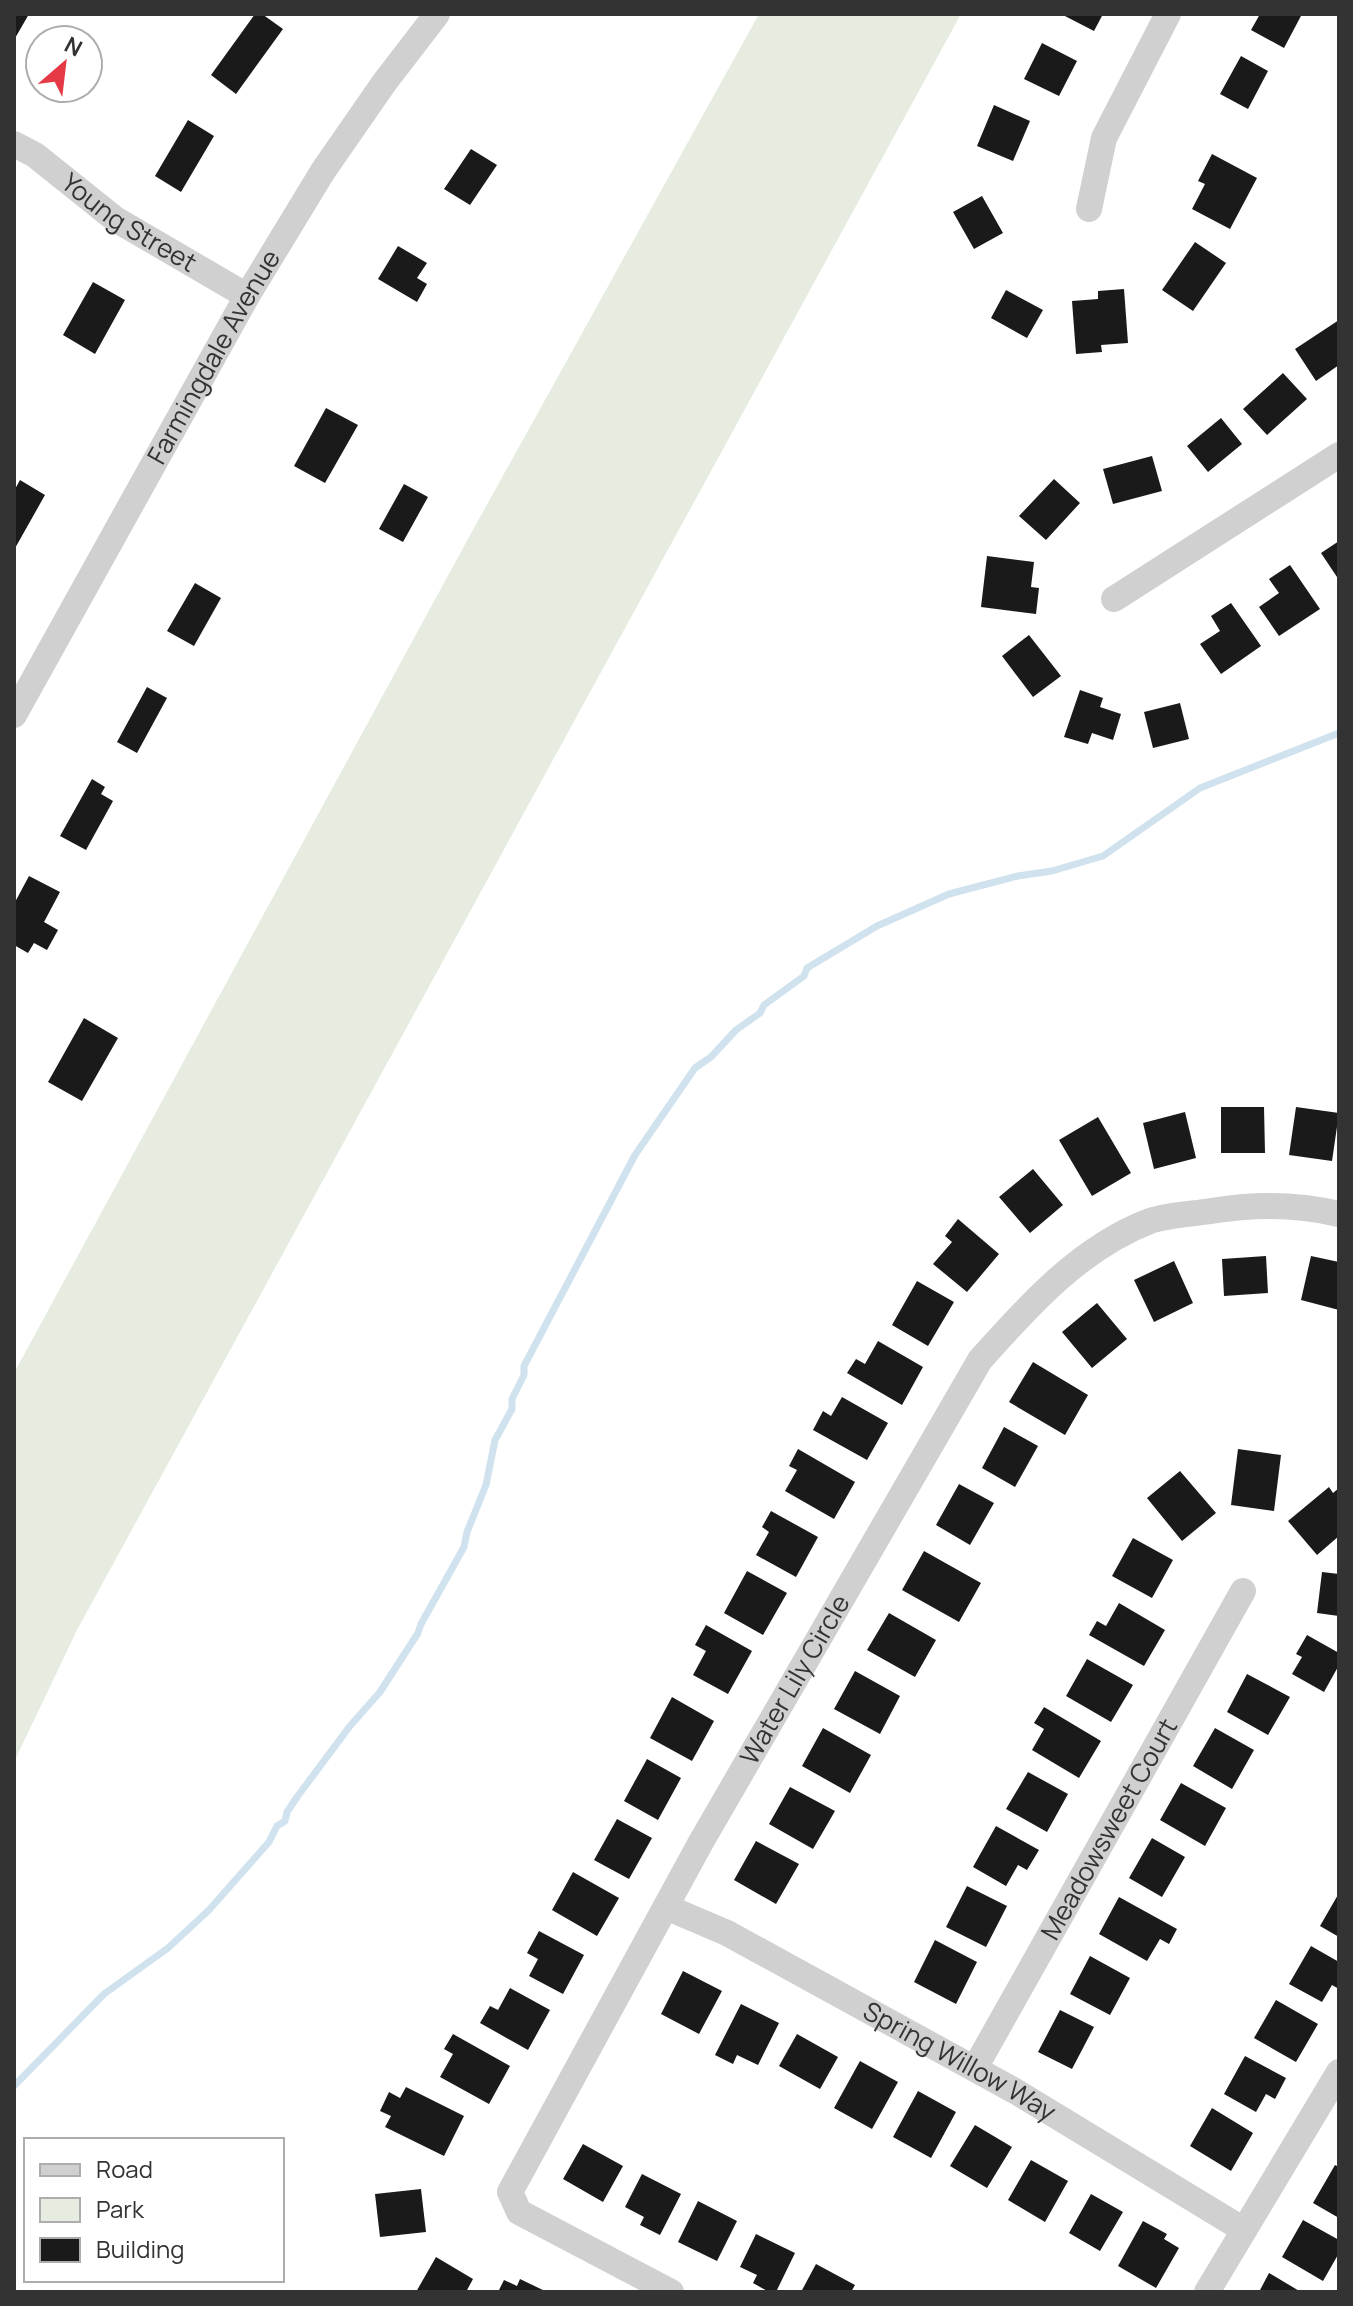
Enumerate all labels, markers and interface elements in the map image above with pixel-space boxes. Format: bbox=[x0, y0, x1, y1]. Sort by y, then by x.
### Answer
north arrow bbox=[24, 24, 104, 104]
text: N bbox=[59, 29, 87, 63]
street label: Young Street bbox=[54, 164, 204, 280]
street label: Farmingdale Avenue bbox=[138, 243, 288, 470]
street label: Water Lily Circle bbox=[731, 1588, 857, 1771]
street label: Meadowsweet Court bbox=[1032, 1711, 1185, 1946]
street label: Spring Willow Way bbox=[857, 1992, 1064, 2129]
legend bbox=[24, 2138, 284, 2282]
text: Road bbox=[96, 2152, 153, 2185]
text: Park bbox=[96, 2192, 145, 2225]
text: Building bbox=[96, 2232, 184, 2265]

